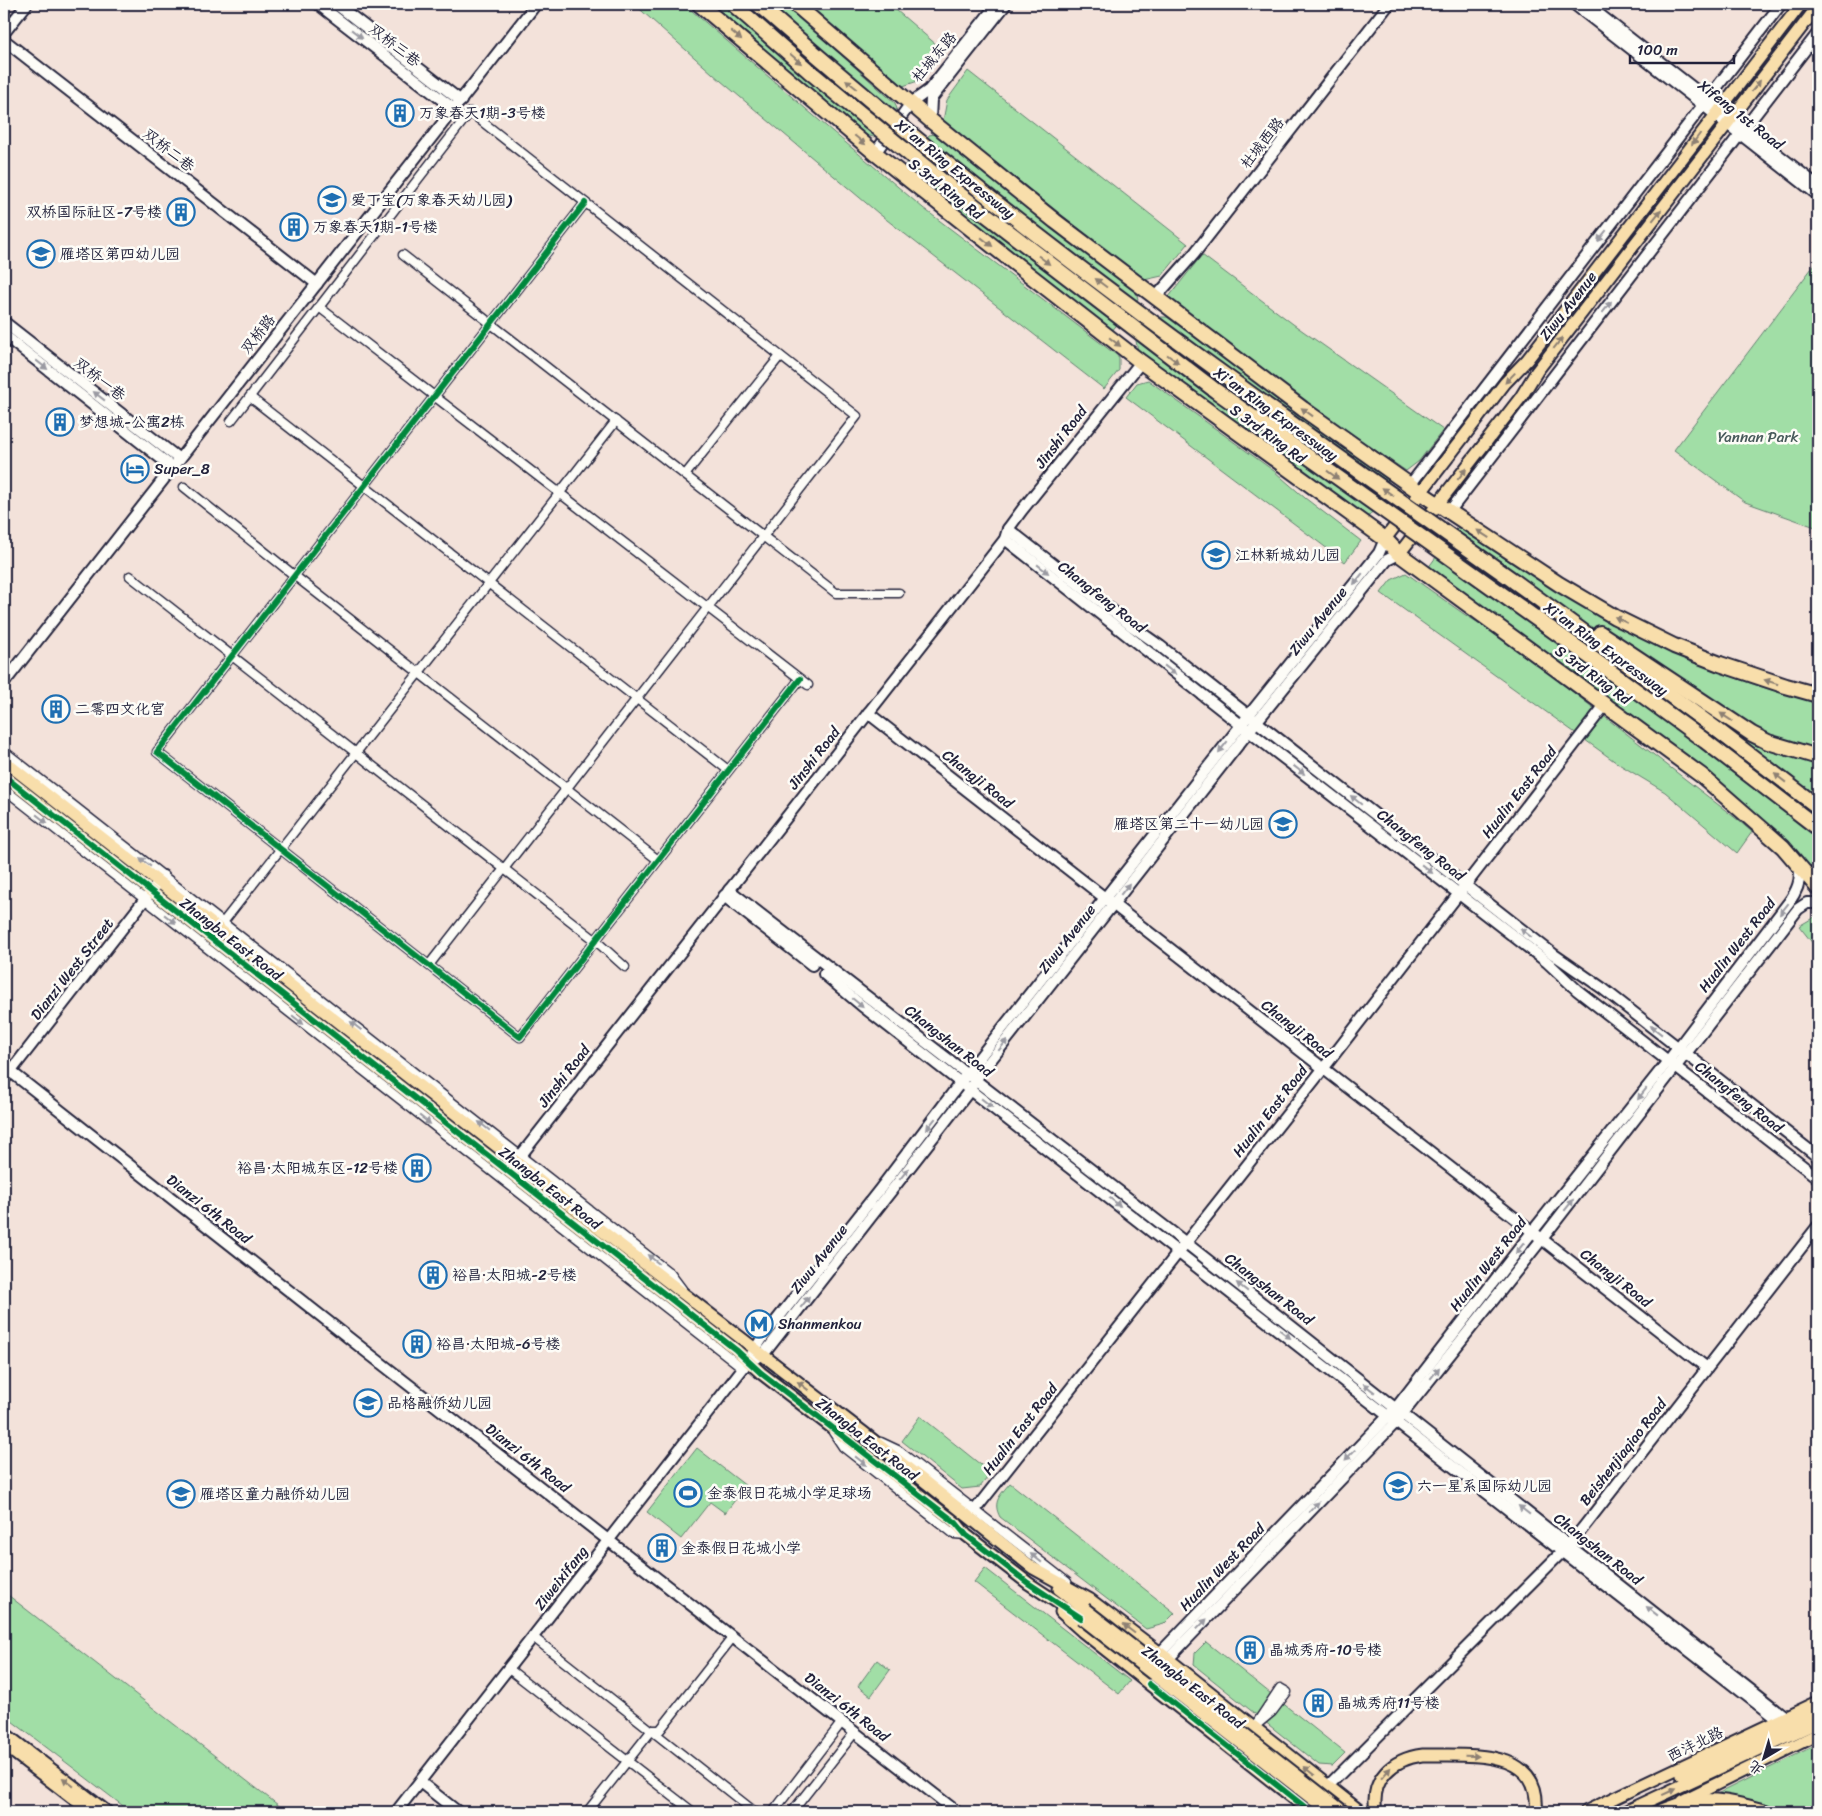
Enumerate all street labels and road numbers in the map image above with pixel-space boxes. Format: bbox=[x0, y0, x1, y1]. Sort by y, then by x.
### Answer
street label: 双桥三巷 bbox=[363, 16, 427, 74]
street label: 杜城东路 bbox=[905, 26, 963, 88]
street label: Xifeng 1st Road bbox=[1692, 72, 1790, 158]
street label: 杜城西路 bbox=[1233, 111, 1291, 175]
street label: Xi'an Ring Expressway bbox=[888, 112, 1021, 226]
street label: 双桥二巷 bbox=[137, 121, 201, 179]
street label: S 3rd Ring Rd bbox=[903, 151, 990, 227]
street label: Ziwu Avenue bbox=[1532, 265, 1604, 347]
street label: 双桥路 bbox=[234, 308, 282, 360]
street label: 双桥一巷 bbox=[68, 350, 132, 408]
street label: Xi'an Ring Expressway bbox=[1208, 359, 1344, 468]
street label: S 3rd Ring Rd bbox=[1224, 397, 1313, 471]
street label: Jinshi Road bbox=[1027, 399, 1095, 475]
street label: Changfeng Road bbox=[1052, 554, 1153, 641]
street label: Ziwu Avenue bbox=[1282, 581, 1354, 661]
street label: Xi'an Ring Expressway bbox=[1538, 594, 1674, 703]
street label: S 3rd Ring Rd bbox=[1549, 638, 1638, 712]
street label: Jinshi Road bbox=[780, 720, 848, 796]
street label: Hualin East Road bbox=[1475, 739, 1564, 844]
street label: Changji Road bbox=[936, 742, 1020, 816]
street label: Changfeng Road bbox=[1371, 802, 1472, 889]
street label: Zhangba East Road bbox=[174, 890, 289, 988]
street label: Hualin West Road bbox=[1691, 891, 1783, 998]
street label: Ziwu Avenue bbox=[1031, 898, 1103, 980]
street label: Dianzi West Street bbox=[24, 912, 121, 1026]
street label: Changji Road bbox=[1255, 992, 1339, 1066]
street label: Changshan Road bbox=[899, 998, 1000, 1085]
street label: Jinshi Road bbox=[530, 1038, 598, 1114]
street label: Changfeng Road bbox=[1689, 1054, 1790, 1141]
street label: Hualin East Road bbox=[1226, 1058, 1315, 1163]
street label: Zhangba East Road bbox=[493, 1139, 608, 1237]
street label: Dianzi 6th Road bbox=[161, 1167, 258, 1251]
street label: Hualin West Road bbox=[1442, 1210, 1534, 1317]
street label: Ziwu Avenue bbox=[783, 1218, 855, 1300]
street label: Changji Road bbox=[1574, 1241, 1658, 1315]
street label: Changshan Road bbox=[1219, 1246, 1320, 1333]
street label: Hualin East Road bbox=[976, 1376, 1065, 1481]
street label: Zhangba East Road bbox=[810, 1390, 925, 1488]
street label: Beishenjiaqiao Road bbox=[1573, 1392, 1674, 1511]
street label: Dianzi 6th Road bbox=[480, 1416, 577, 1500]
street label: Changshan Road bbox=[1548, 1506, 1649, 1593]
street label: Hualin West Road bbox=[1173, 1516, 1272, 1617]
street label: Ziweixifang bbox=[527, 1540, 595, 1616]
street label: Zhangba East Road bbox=[1136, 1638, 1251, 1736]
street label: Dianzi 6th Road bbox=[799, 1665, 896, 1749]
street label: 西沣北路 bbox=[1662, 1719, 1728, 1769]

